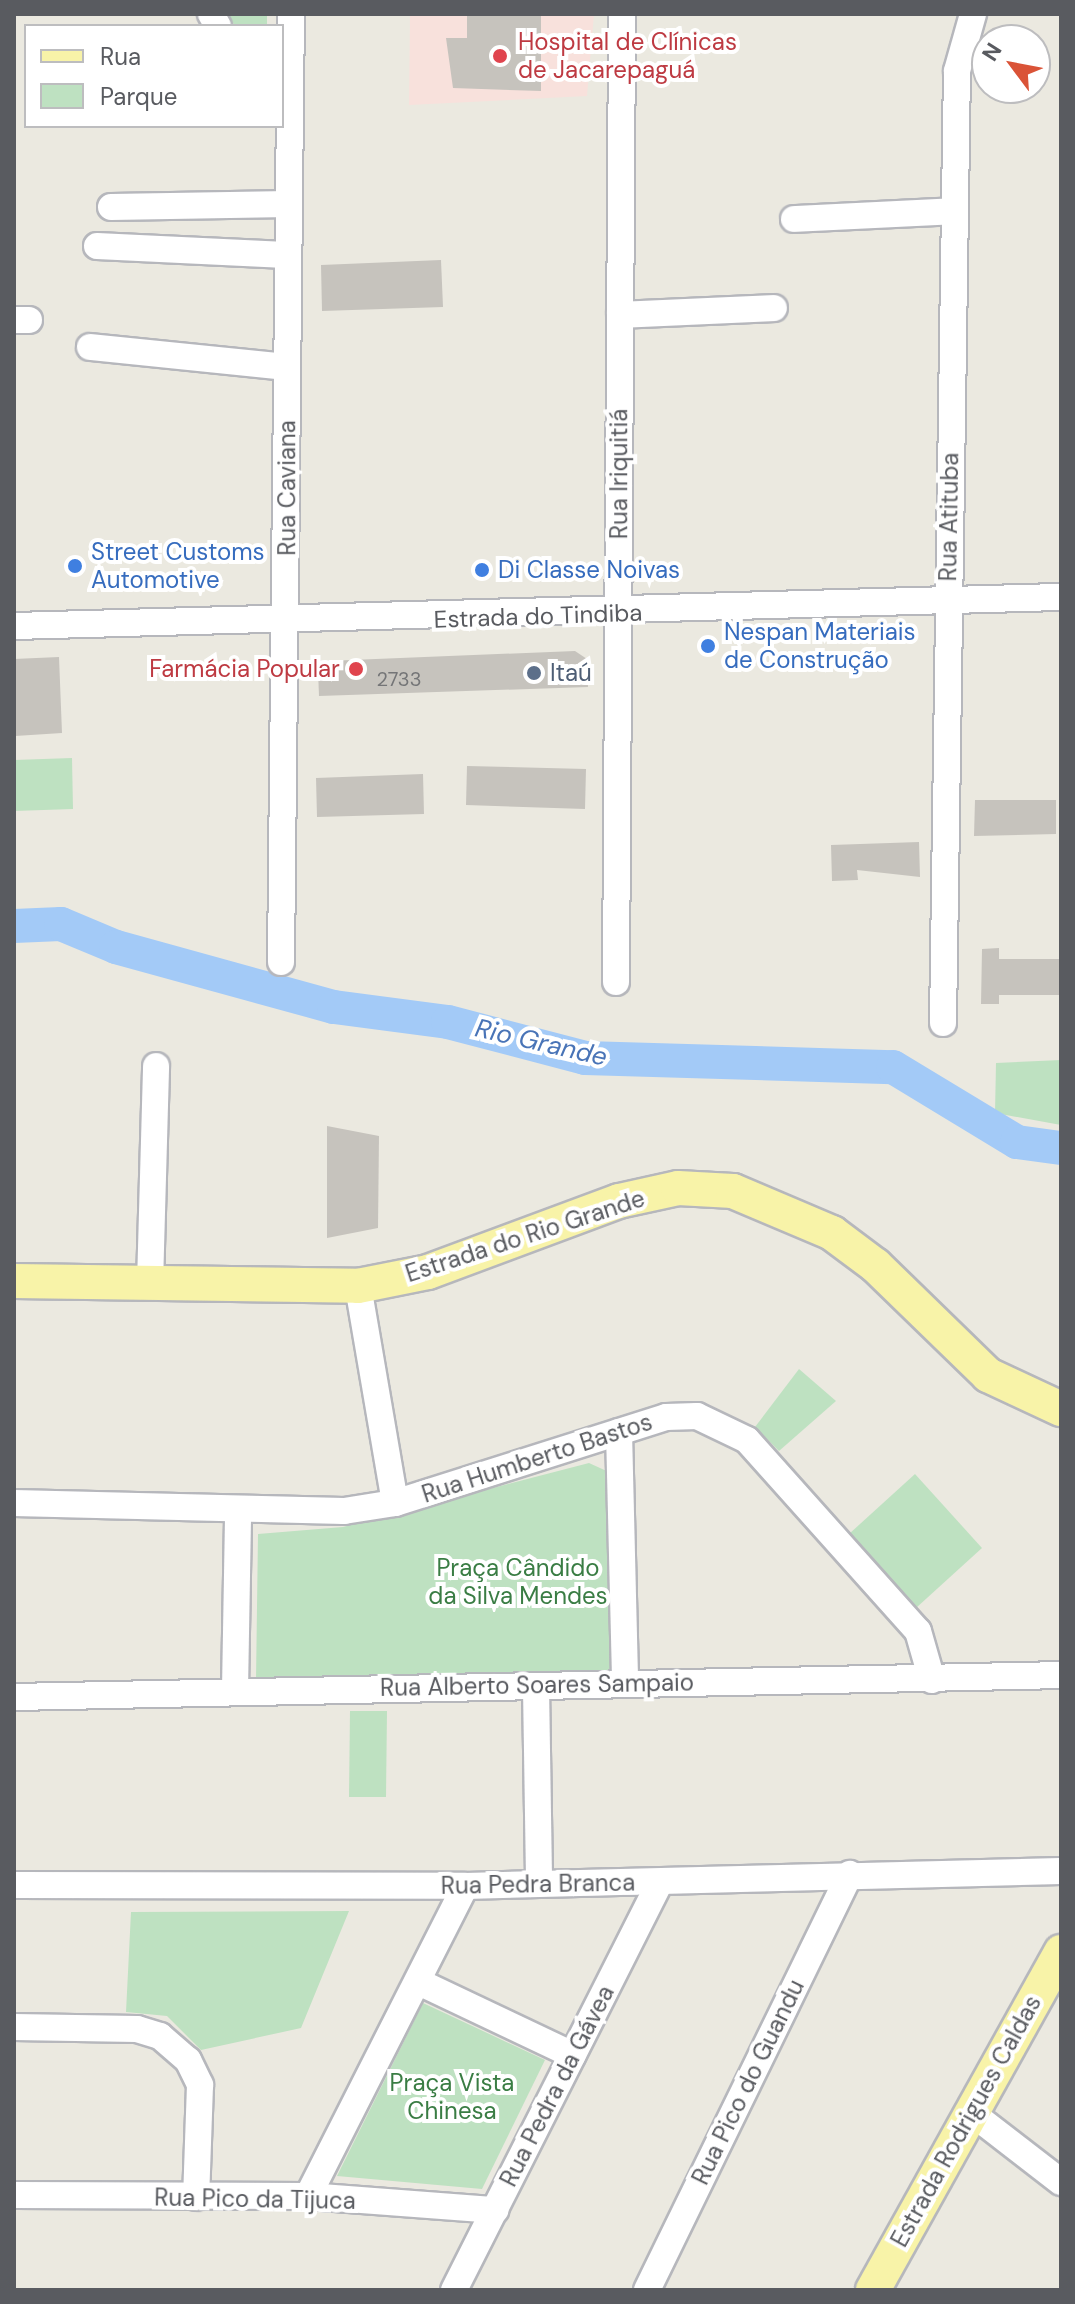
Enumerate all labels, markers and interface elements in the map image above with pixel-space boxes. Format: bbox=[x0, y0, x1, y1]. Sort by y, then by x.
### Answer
legend bbox=[24, 24, 284, 128]
north arrow bbox=[971, 24, 1051, 104]
place label: Hospital de Clínicas de Jacarepaguá bbox=[518, 28, 737, 84]
text: N bbox=[975, 38, 1008, 67]
text: Rua bbox=[100, 41, 141, 72]
marker: Hospital de Clínicas de Jacarepaguá bbox=[489, 45, 511, 67]
text: Parque bbox=[100, 81, 177, 112]
street label: Rua Iriquitiá bbox=[605, 409, 633, 539]
street label: Rua Caviana bbox=[273, 420, 301, 556]
street label: Rua Atituba bbox=[933, 452, 965, 582]
place label: Street Customs Automotive bbox=[91, 538, 265, 594]
place label: Di Classe Noivas bbox=[498, 556, 680, 584]
marker: Street Customs Automotive bbox=[66, 557, 84, 575]
marker: Di Classe Noivas bbox=[473, 561, 491, 579]
street label: Estrada do Tindiba bbox=[433, 598, 643, 634]
place label: Nespan Materiais de Construção bbox=[724, 618, 916, 674]
marker: Nespan Materiais de Construção bbox=[699, 637, 717, 655]
place label: Farmácia Popular bbox=[149, 655, 340, 683]
place label: Itaú bbox=[550, 659, 592, 687]
marker: Farmácia Popular bbox=[347, 660, 365, 678]
marker: Itaú bbox=[525, 664, 543, 682]
house number: 2733 bbox=[377, 667, 421, 691]
water label: Rio Grande bbox=[472, 1013, 610, 1073]
street label: Estrada do Rio Grande bbox=[402, 1184, 648, 1288]
street label: Rua Humberto Bastos bbox=[418, 1407, 656, 1509]
park label: Praça Cândido da Silva Mendes bbox=[428, 1554, 608, 1610]
street label: Rua Alberto Soares Sampaio bbox=[380, 1668, 694, 1702]
street label: Rua Pedra Branca bbox=[440, 1868, 636, 1900]
street label: Rua Pico do Guandu bbox=[686, 1975, 810, 2189]
street label: Rua Pedra da Gávea bbox=[494, 1981, 620, 2191]
street label: Estrada Rodrigues Caldas bbox=[885, 1990, 1047, 2252]
park label: Praça Vista Chinesa bbox=[390, 2069, 514, 2125]
street label: Rua Pico da Tijuca bbox=[154, 2183, 356, 2215]

